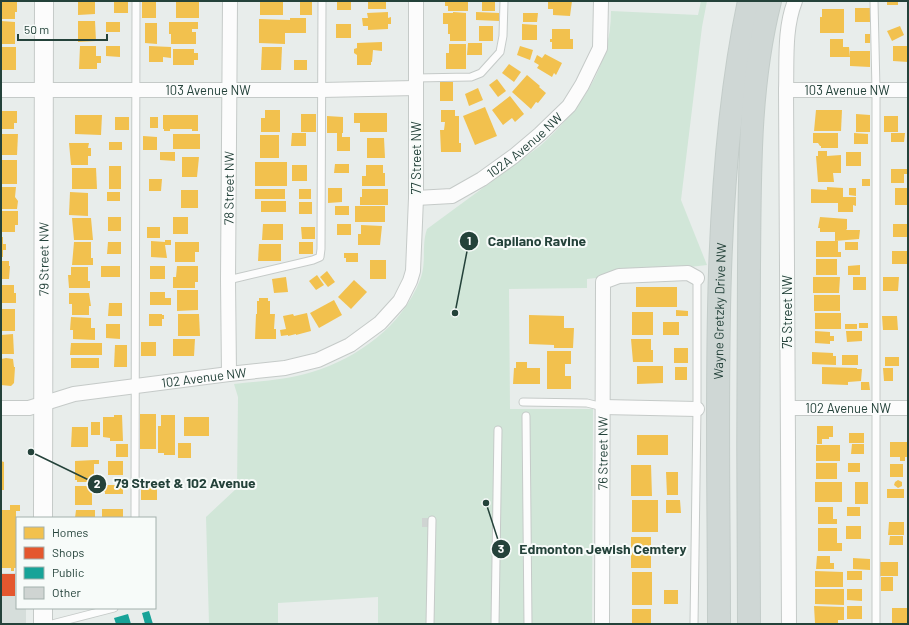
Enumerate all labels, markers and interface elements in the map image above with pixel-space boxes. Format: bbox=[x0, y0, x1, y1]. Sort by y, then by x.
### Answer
scale bar bbox=[18, 16, 107, 42]
text: 50 m bbox=[24, 22, 49, 36]
street label: 103 Avenue NW bbox=[165, 82, 251, 98]
street label: 103 Avenue NW bbox=[804, 82, 890, 98]
street label: 102A Avenue NW bbox=[484, 109, 566, 181]
street label: 77 Street NW bbox=[408, 121, 424, 195]
street label: 78 Street NW bbox=[220, 150, 237, 225]
street label: 79 Street NW bbox=[35, 221, 52, 296]
callout: Capilano Ravine bbox=[459, 228, 594, 254]
text: Capilano Ravine bbox=[488, 232, 587, 249]
text: 1 bbox=[467, 233, 471, 247]
street label: Wayne Gretzky Drive NW bbox=[710, 242, 729, 379]
street label: 75 Street NW bbox=[779, 275, 795, 349]
street label: 102 Avenue NW bbox=[160, 364, 248, 391]
street label: 102 Avenue NW bbox=[805, 400, 891, 416]
street label: 76 Street NW bbox=[594, 415, 611, 490]
callout: 79 Street & 102 Avenue bbox=[87, 471, 264, 497]
text: 79 Street & 102 Avenue bbox=[114, 474, 256, 491]
text: 2 bbox=[94, 476, 101, 490]
legend bbox=[16, 517, 156, 609]
text: Homes bbox=[52, 525, 89, 539]
callout: Edmonton Jewish Cemtery bbox=[491, 536, 695, 562]
text: Edmonton Jewish Cemtery bbox=[519, 540, 687, 557]
text: 3 bbox=[498, 541, 504, 555]
text: Shops bbox=[52, 545, 85, 559]
text: Public bbox=[52, 565, 84, 579]
text: Other bbox=[52, 585, 82, 599]

